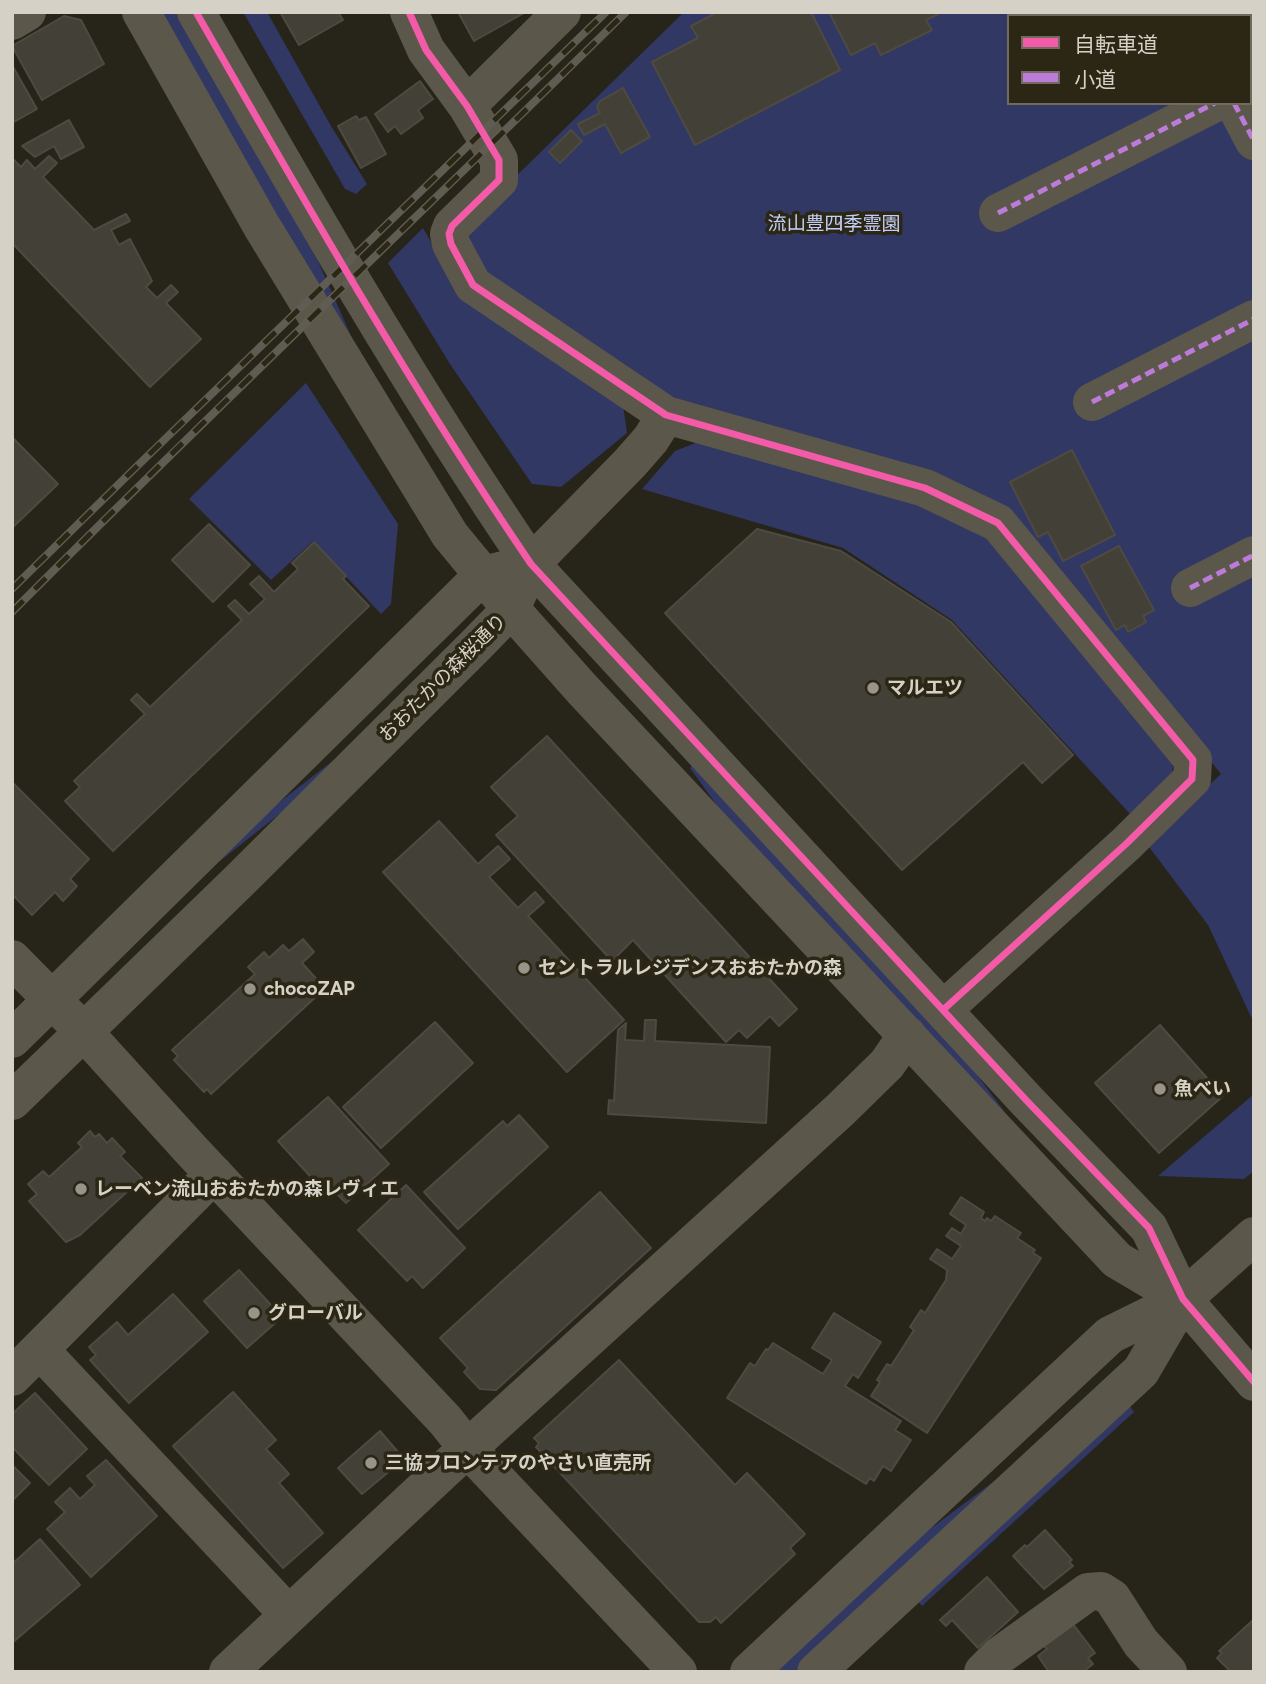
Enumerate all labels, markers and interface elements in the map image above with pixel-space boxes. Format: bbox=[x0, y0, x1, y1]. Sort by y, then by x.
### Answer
legend bbox=[1007, 14, 1252, 105]
text: 自転車道 bbox=[1074, 32, 1158, 57]
text: 小道 bbox=[1074, 67, 1116, 92]
park label: 流山豊四季霊園 bbox=[768, 213, 900, 235]
street label: おおたかの森桜通り bbox=[374, 609, 512, 747]
place label: マルエツ bbox=[887, 677, 963, 699]
marker: マルエツ bbox=[865, 680, 881, 696]
place label: セントラルレジデンスおおたかの森 bbox=[538, 957, 842, 979]
marker: セントラルレジデンスおおたかの森 bbox=[516, 960, 532, 976]
place label: chocoZAP bbox=[264, 978, 355, 1000]
marker: chocoZAP bbox=[242, 981, 258, 997]
place label: 魚べい bbox=[1174, 1078, 1231, 1100]
marker: 魚べい bbox=[1152, 1081, 1168, 1097]
place label: レーベン流山おおたかの森レヴィエ bbox=[95, 1178, 399, 1200]
marker: レーベン流山おおたかの森レヴィエ bbox=[73, 1181, 89, 1197]
place label: グローバル bbox=[268, 1302, 363, 1324]
marker: グローバル bbox=[246, 1305, 262, 1321]
place label: 三協フロンテアのやさい直売所 bbox=[385, 1452, 651, 1474]
marker: 三協フロンテアのやさい直売所 bbox=[363, 1455, 379, 1471]

